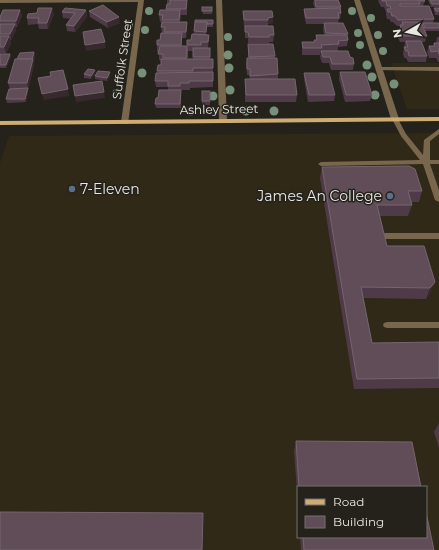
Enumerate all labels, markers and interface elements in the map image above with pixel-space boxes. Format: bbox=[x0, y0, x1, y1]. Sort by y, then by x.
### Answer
north arrow bbox=[387, 12, 427, 52]
street label: Suffolk Street bbox=[109, 18, 135, 100]
text: N bbox=[390, 28, 405, 39]
street label: Ashley Street bbox=[179, 101, 259, 117]
place label: 7-Eleven bbox=[80, 180, 140, 198]
marker: 7-Eleven bbox=[67, 184, 77, 194]
place label: James An College bbox=[256, 187, 382, 205]
marker: James An College bbox=[385, 191, 395, 201]
legend bbox=[297, 486, 427, 538]
text: Road bbox=[333, 494, 364, 509]
text: Building bbox=[333, 514, 384, 529]

